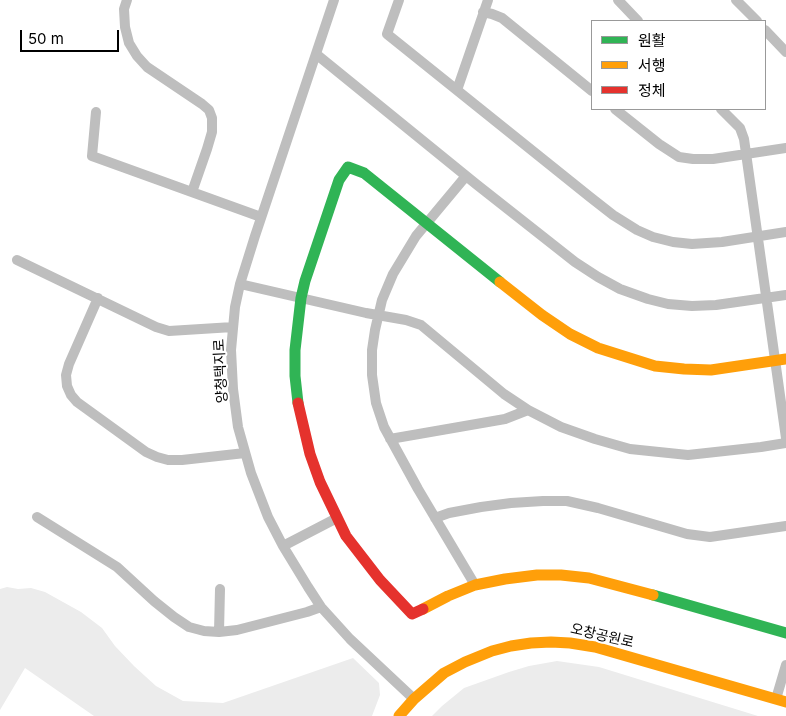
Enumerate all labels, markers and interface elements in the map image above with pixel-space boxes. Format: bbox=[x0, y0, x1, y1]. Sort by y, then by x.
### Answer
scale bar bbox=[22, 20, 121, 52]
legend bbox=[591, 20, 766, 110]
text: 50 m bbox=[28, 29, 64, 48]
text: 원활 bbox=[638, 31, 666, 50]
text: 서행 bbox=[638, 56, 666, 75]
text: 정체 bbox=[638, 81, 666, 100]
street label: 양청택지로 bbox=[211, 338, 231, 404]
street label: 오창공원로 bbox=[569, 621, 635, 651]

